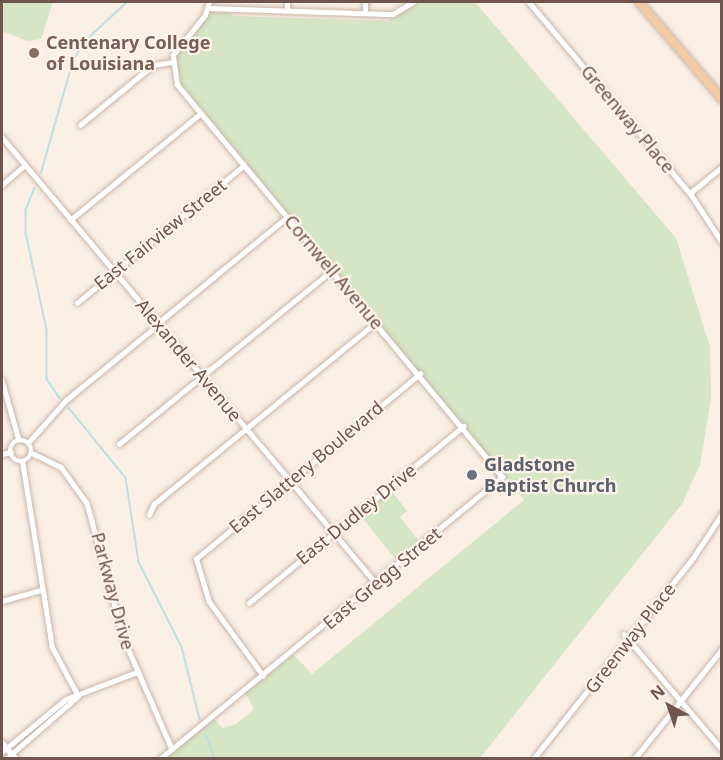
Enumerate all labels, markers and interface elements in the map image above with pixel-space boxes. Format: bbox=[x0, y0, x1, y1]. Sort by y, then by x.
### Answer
place label: Centenary College of Louisiana bbox=[46, 32, 210, 74]
marker: Centenary College of Louisiana bbox=[27, 46, 41, 60]
street label: Greenway Place bbox=[577, 61, 679, 177]
street label: East Fairview Street bbox=[89, 174, 231, 294]
street label: Cornwell Avenue bbox=[280, 211, 388, 333]
street label: Alexander Avenue bbox=[131, 294, 247, 426]
street label: East Slattery Boulevard bbox=[225, 396, 387, 538]
place label: Gladstone Baptist Church bbox=[484, 454, 616, 496]
street label: East Dudley Drive bbox=[292, 459, 420, 569]
marker: Gladstone Baptist Church bbox=[465, 468, 479, 482]
street label: East Gregg Street bbox=[319, 522, 445, 634]
street label: Parkway Drive bbox=[87, 530, 139, 652]
street label: Greenway Place bbox=[580, 579, 680, 697]
north arrow bbox=[639, 676, 699, 736]
text: N bbox=[645, 680, 669, 705]

